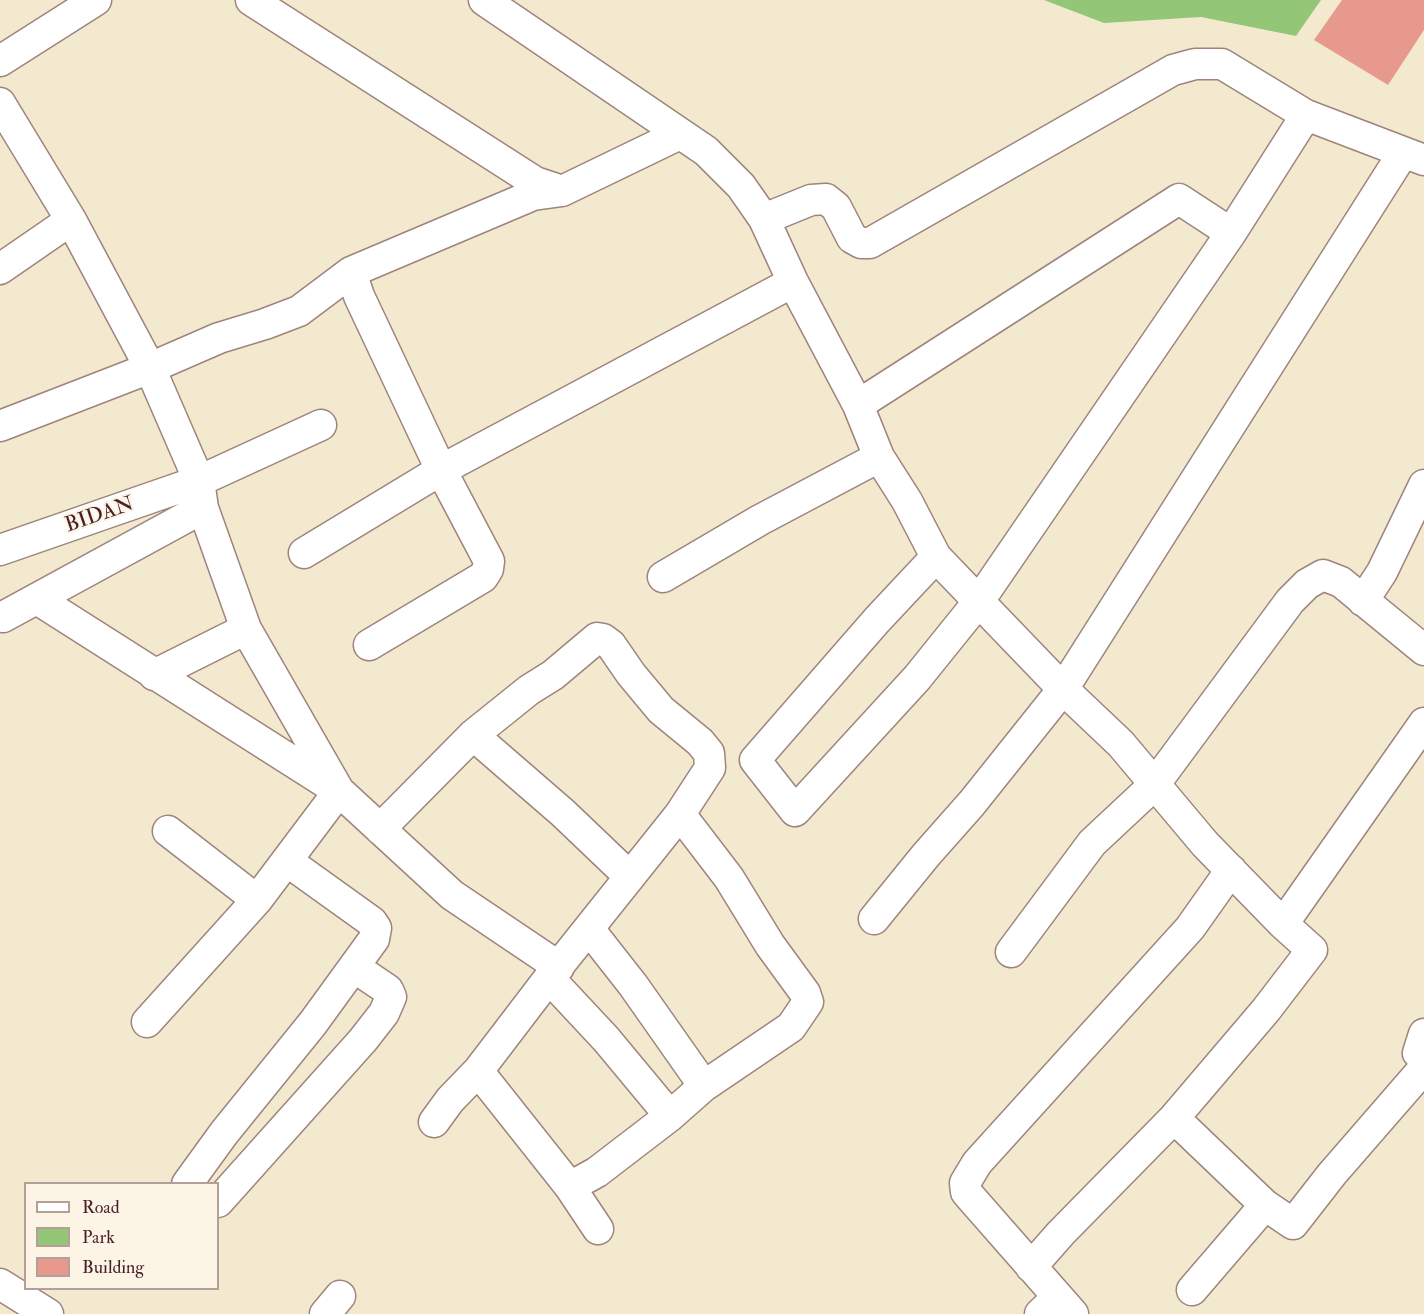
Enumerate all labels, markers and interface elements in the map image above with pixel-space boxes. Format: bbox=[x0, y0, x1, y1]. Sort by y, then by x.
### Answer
street label: BIDAN bbox=[62, 492, 138, 540]
legend bbox=[24, 1182, 219, 1290]
text: Road bbox=[82, 1196, 120, 1219]
text: Park bbox=[82, 1226, 115, 1249]
text: Building bbox=[82, 1256, 144, 1279]

